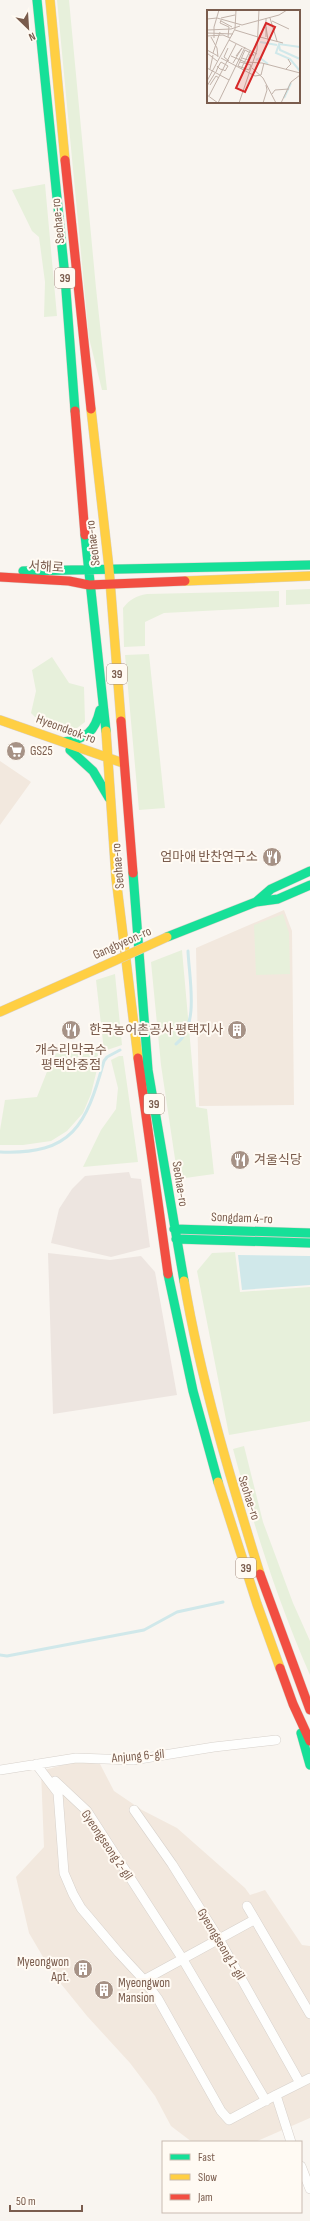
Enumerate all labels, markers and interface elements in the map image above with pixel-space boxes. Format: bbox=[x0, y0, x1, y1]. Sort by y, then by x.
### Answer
north arrow bbox=[8, 8, 48, 48]
inset map bbox=[207, 10, 300, 103]
text: N bbox=[26, 29, 37, 44]
street label: Seohae-ro bbox=[48, 197, 68, 245]
road number: 39 bbox=[55, 268, 75, 288]
street label: Seohae-ro bbox=[82, 519, 104, 567]
street label: 서해로 bbox=[28, 558, 64, 576]
road number: 39 bbox=[107, 664, 127, 684]
street label: Hyeondeok-ro bbox=[34, 711, 98, 747]
supermarket icon: GS25 bbox=[5, 740, 27, 762]
place label: GS25 bbox=[30, 743, 53, 759]
street label: Seohae-ro bbox=[108, 843, 128, 889]
restaurant icon: 엄마애 반찬연구소 bbox=[261, 846, 283, 868]
place label: 엄마애 반찬연구소 bbox=[160, 849, 258, 865]
street label: Gangbyeon-ro bbox=[90, 923, 154, 963]
restaurant icon: 개수리막국수 평택안중점 bbox=[60, 1019, 82, 1041]
building icon: 한국농어촌공사 평택지사 bbox=[226, 1019, 248, 1041]
place label: 한국농어촌공사 평택지사 bbox=[89, 1022, 223, 1038]
place label: 개수리막국수 평택안중점 bbox=[35, 1042, 107, 1073]
road number: 39 bbox=[144, 1094, 164, 1114]
restaurant icon: 겨울식당 bbox=[229, 1149, 251, 1171]
place label: 겨울식당 bbox=[254, 1152, 302, 1168]
street label: Seohae-ro bbox=[169, 1160, 191, 1208]
street label: Songdam 4-ro bbox=[211, 1209, 273, 1227]
street label: Seohae-ro bbox=[234, 1474, 264, 1522]
road number: 39 bbox=[236, 1558, 256, 1578]
street label: Anjung 6-gil bbox=[110, 1746, 165, 1766]
street label: Gyeongseong 2-gil bbox=[78, 1807, 136, 1883]
street label: Gyeongseong 1-gil bbox=[193, 1905, 249, 1983]
place label: Myeongwon Apt. bbox=[17, 1954, 69, 1985]
building icon: Myeongwon Apt. bbox=[72, 1958, 94, 1980]
place label: Myeongwon Mansion bbox=[118, 1975, 170, 2006]
building icon: Myeongwon Mansion bbox=[93, 1979, 115, 2001]
legend bbox=[162, 2141, 302, 2213]
text: Fast bbox=[198, 2150, 215, 2165]
text: Slow bbox=[198, 2170, 217, 2185]
scale bar bbox=[10, 2187, 82, 2213]
text: Jam bbox=[197, 2190, 213, 2205]
text: 50 m bbox=[16, 2194, 36, 2209]

